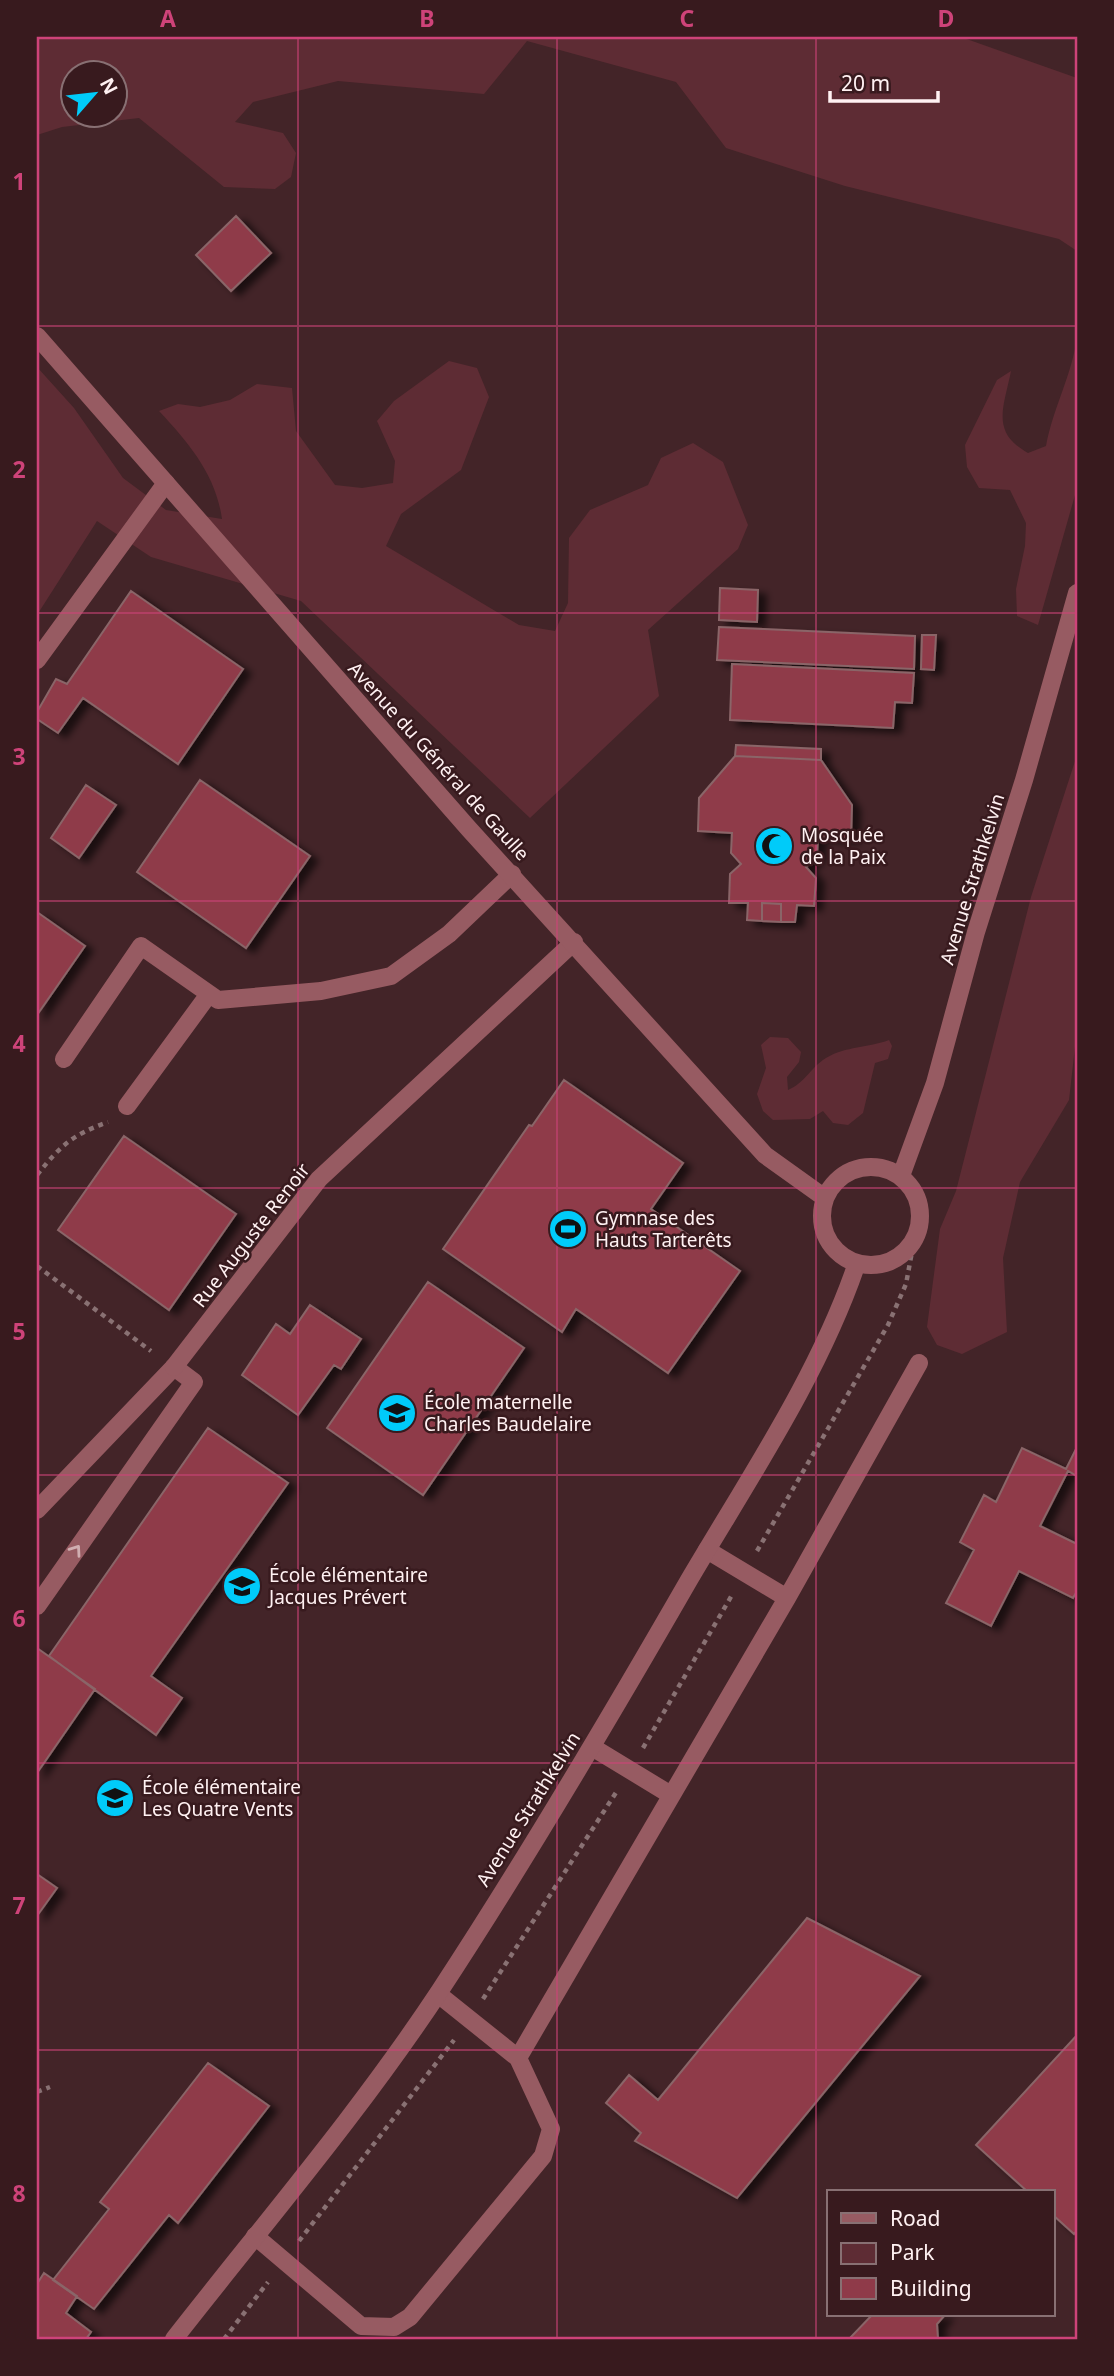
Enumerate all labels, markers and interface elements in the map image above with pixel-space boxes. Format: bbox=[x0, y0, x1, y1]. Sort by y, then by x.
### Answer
text: A bbox=[160, 2, 176, 34]
text: B bbox=[419, 2, 435, 34]
text: C bbox=[680, 2, 695, 34]
text: D bbox=[938, 2, 954, 34]
north arrow bbox=[60, 60, 130, 130]
scale bar bbox=[830, 60, 939, 104]
text: 20 m bbox=[841, 69, 890, 97]
text: N bbox=[94, 73, 124, 99]
text: 1 bbox=[12, 165, 26, 197]
text: 2 bbox=[12, 453, 26, 485]
street label: Avenue du Général de Gaulle bbox=[343, 656, 535, 866]
text: 3 bbox=[12, 740, 26, 772]
street label: Avenue Strathkelvin bbox=[934, 790, 1010, 968]
place label: Mosquée de la Paix bbox=[801, 822, 886, 870]
mosque icon: Mosquée de la Paix bbox=[753, 825, 795, 867]
text: 4 bbox=[12, 1027, 26, 1059]
street label: Rue Auguste Renoir bbox=[186, 1157, 316, 1313]
place label: Gymnase des Hauts Tarterêts bbox=[595, 1205, 732, 1253]
sports icon: Gymnase des Hauts Tarterêts bbox=[547, 1208, 589, 1250]
text: 5 bbox=[12, 1315, 26, 1347]
place label: École maternelle Charles Baudelaire bbox=[424, 1389, 592, 1437]
school or university icon: École maternelle Charles Baudelaire bbox=[376, 1392, 418, 1434]
one-way arrow bbox=[68, 1545, 80, 1558]
place label: École élémentaire Jacques Prévert bbox=[267, 1562, 428, 1610]
school or university icon: École élémentaire Jacques Prévert bbox=[221, 1565, 263, 1607]
text: 6 bbox=[12, 1602, 26, 1634]
street label: Avenue Strathkelvin bbox=[470, 1727, 586, 1891]
place label: École élémentaire Les Quatre Vents bbox=[142, 1774, 301, 1822]
school or university icon: École élémentaire Les Quatre Vents bbox=[94, 1777, 136, 1819]
text: 7 bbox=[12, 1889, 26, 1921]
text: 8 bbox=[12, 2177, 26, 2209]
legend bbox=[827, 2190, 1054, 2316]
text: Road bbox=[890, 2204, 940, 2232]
text: Park bbox=[890, 2238, 935, 2266]
text: Building bbox=[890, 2274, 972, 2302]

